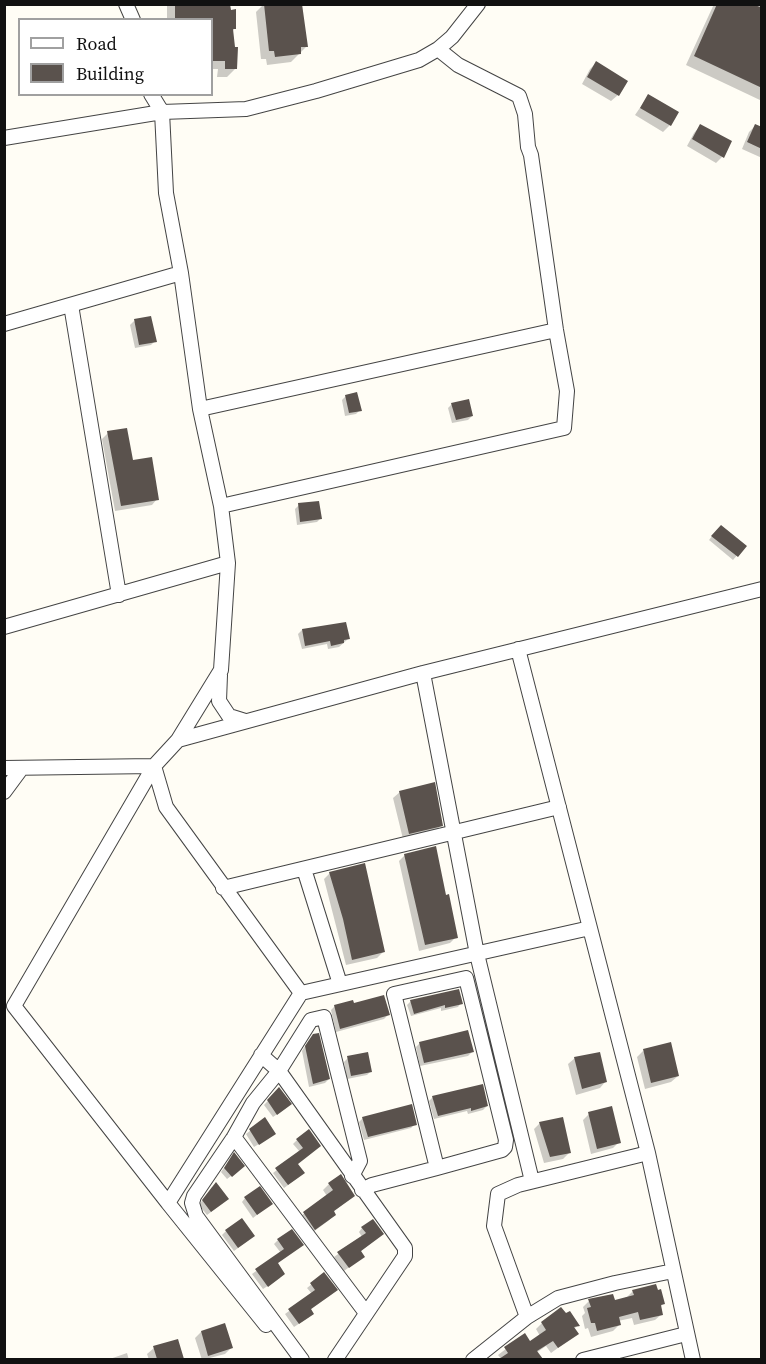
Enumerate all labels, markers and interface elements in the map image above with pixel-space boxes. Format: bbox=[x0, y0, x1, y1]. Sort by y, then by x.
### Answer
legend bbox=[18, 18, 213, 96]
text: Road bbox=[76, 31, 117, 56]
text: Building bbox=[76, 61, 144, 86]

